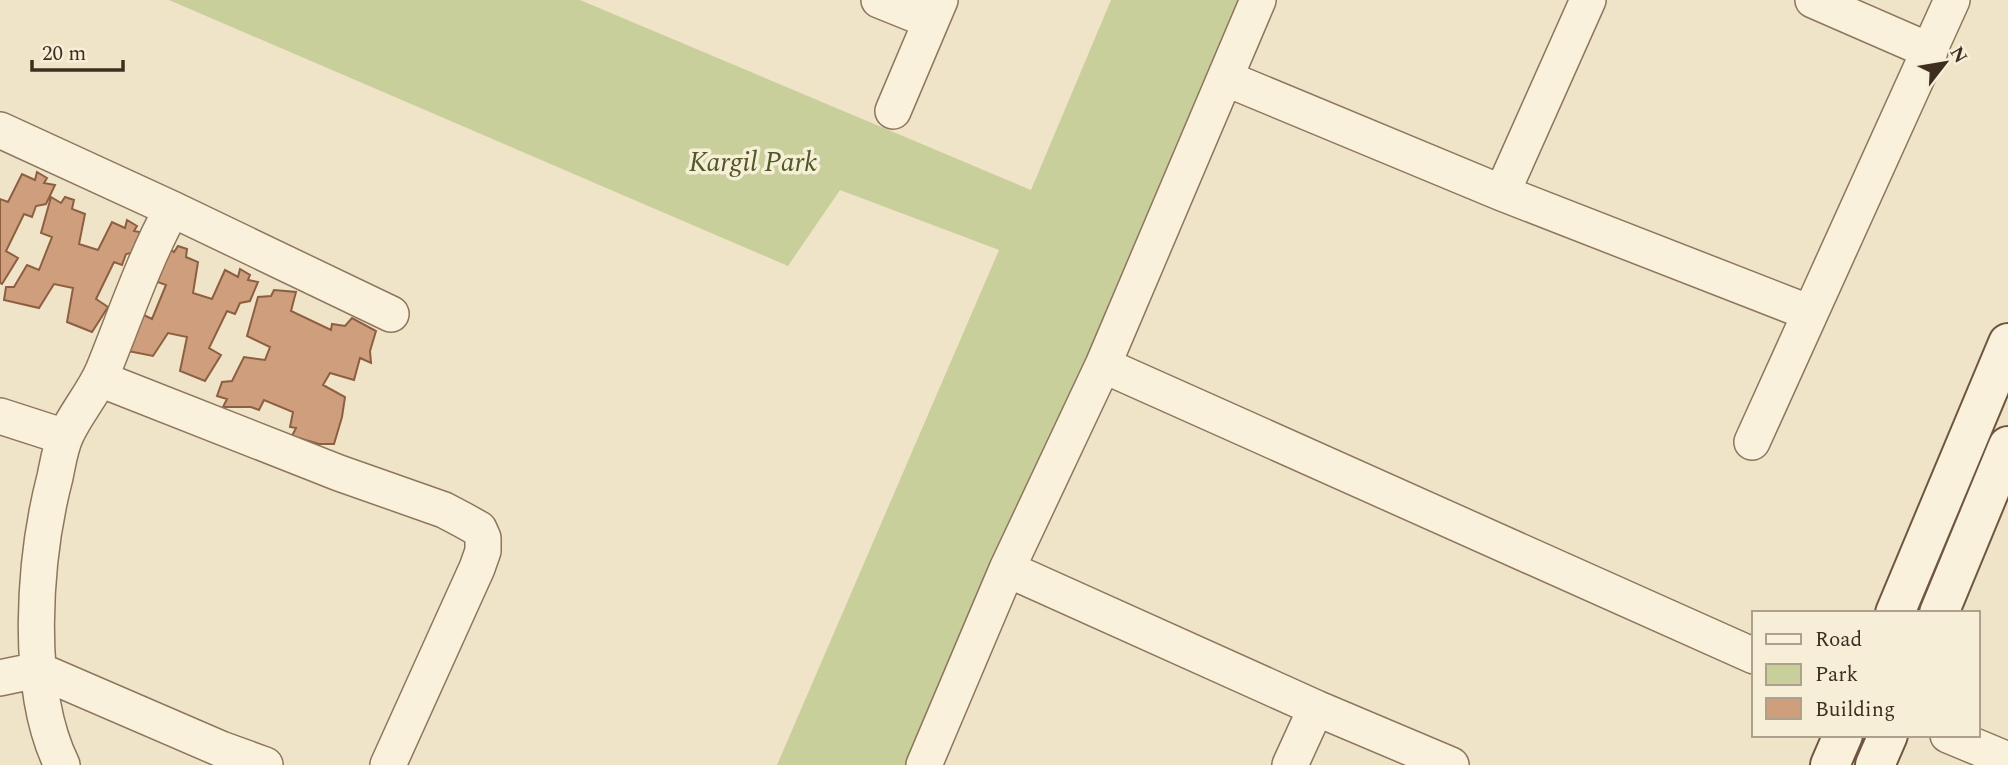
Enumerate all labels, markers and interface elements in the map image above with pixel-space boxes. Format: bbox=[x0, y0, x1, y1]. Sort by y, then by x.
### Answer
scale bar bbox=[32, 28, 122, 72]
north arrow bbox=[1910, 28, 1980, 98]
text: 20 m bbox=[42, 38, 86, 70]
text: N bbox=[1942, 41, 1975, 69]
park label: Kargil Park bbox=[689, 141, 817, 184]
legend bbox=[1752, 611, 1980, 737]
text: Road bbox=[1815, 624, 1862, 656]
text: Park bbox=[1815, 659, 1859, 691]
text: Building bbox=[1815, 694, 1895, 726]

